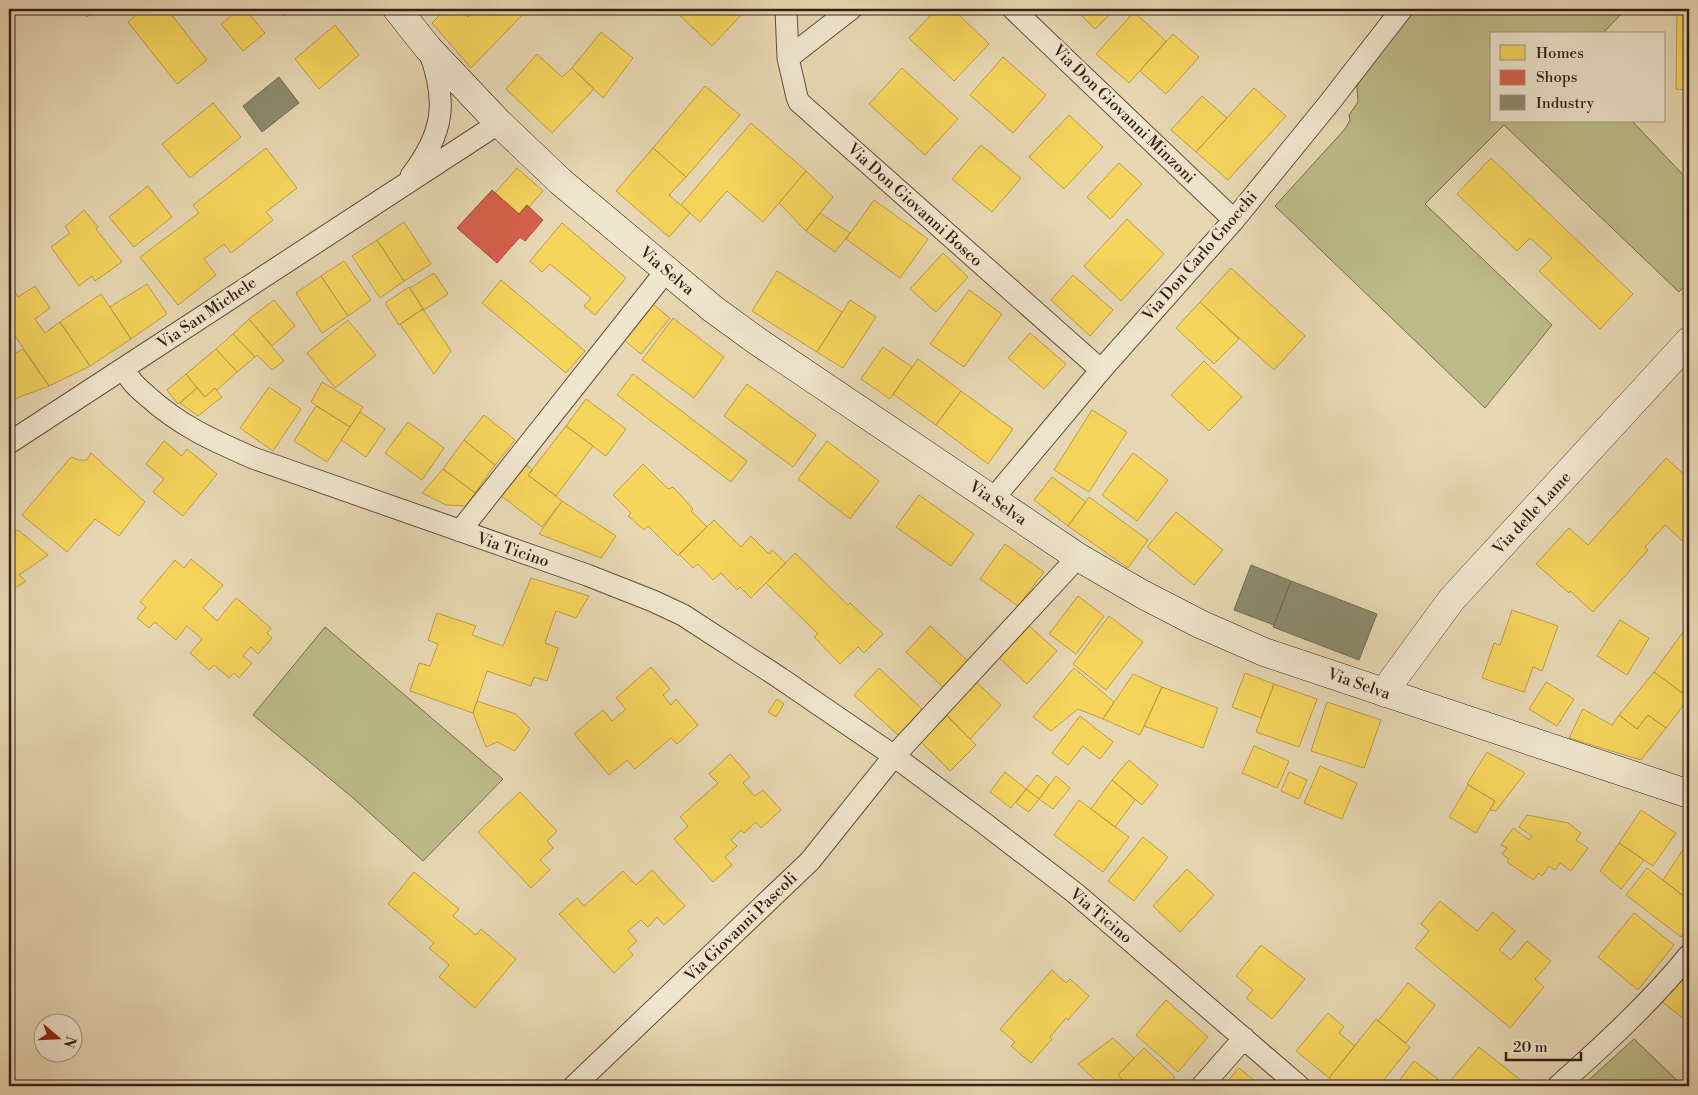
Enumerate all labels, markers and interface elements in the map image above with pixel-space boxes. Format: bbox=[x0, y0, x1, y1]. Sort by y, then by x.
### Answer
legend bbox=[1490, 32, 1666, 122]
street label: Via Don Giovanni Minzoni bbox=[1048, 40, 1200, 188]
text: Homes bbox=[1536, 44, 1584, 63]
text: Shops bbox=[1536, 68, 1577, 87]
text: Industry bbox=[1536, 94, 1595, 113]
street label: Via Don Giovanni Bosco bbox=[842, 138, 987, 271]
street label: Via Don Carlo Gnocchi bbox=[1138, 187, 1262, 326]
street label: Via Selva bbox=[635, 242, 699, 300]
street label: Via San Michele bbox=[153, 273, 260, 354]
street label: Via delle Lame bbox=[1488, 467, 1575, 559]
street label: Via Selva bbox=[964, 476, 1031, 530]
street label: Via Ticino bbox=[473, 528, 552, 572]
street label: Via Selva bbox=[1324, 664, 1394, 704]
street label: Via Giovanni Pascoli bbox=[680, 868, 802, 987]
street label: Via Ticino bbox=[1065, 883, 1136, 948]
north arrow bbox=[32, 1012, 82, 1062]
scale bar bbox=[1506, 1030, 1580, 1062]
text: N bbox=[59, 1034, 80, 1050]
text: 20 m bbox=[1513, 1038, 1548, 1057]

